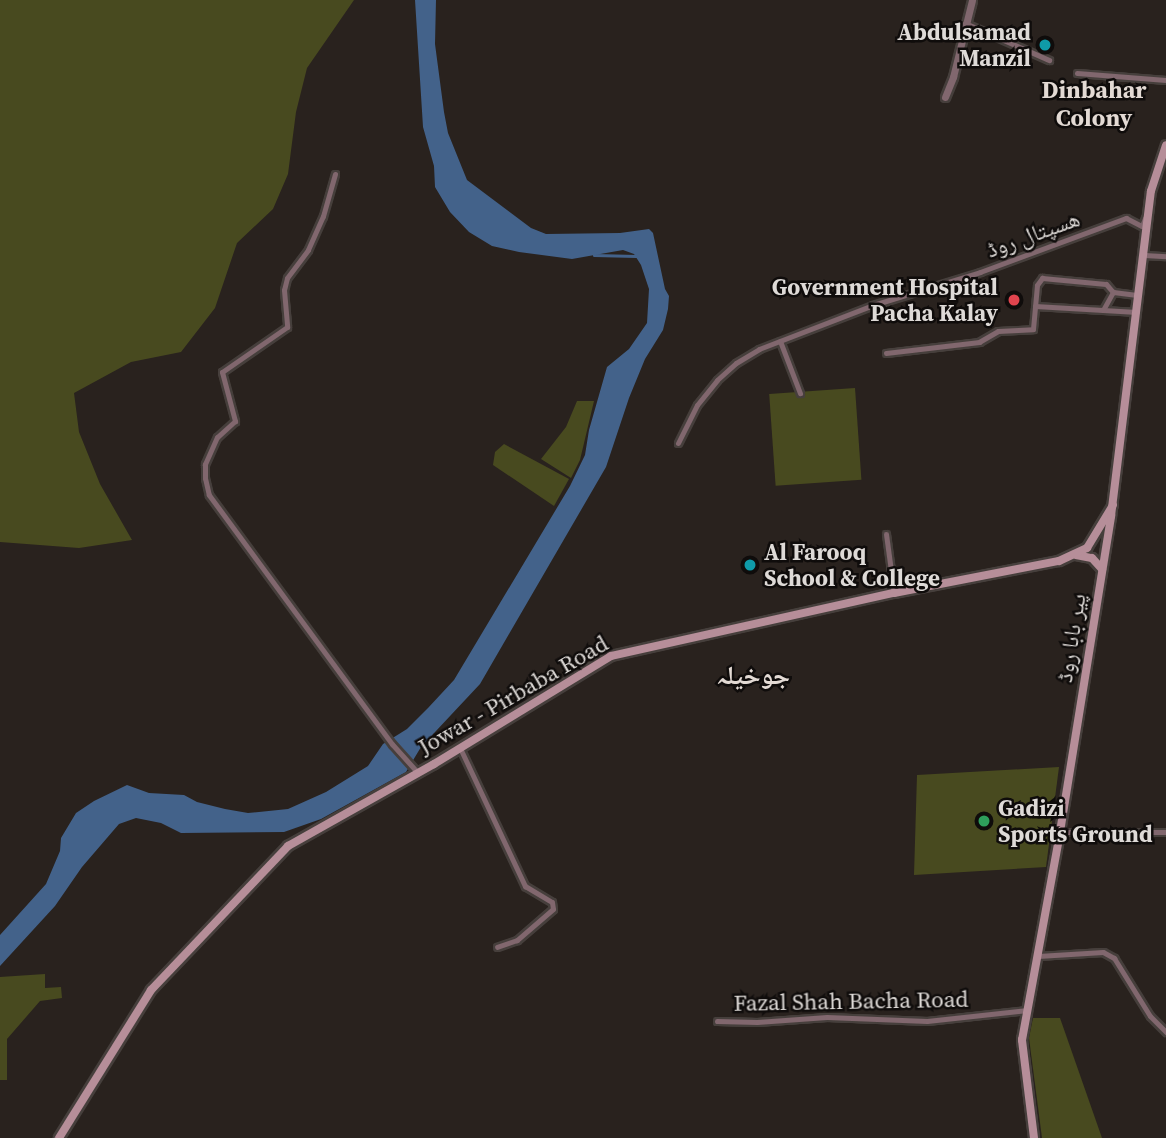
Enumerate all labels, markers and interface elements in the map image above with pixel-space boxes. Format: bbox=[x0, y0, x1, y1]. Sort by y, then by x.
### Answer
place label: Abdulsamad Manzil bbox=[897, 18, 1031, 72]
marker: Abdulsamad Manzil bbox=[1037, 37, 1053, 53]
district label: Dinbahar Colony bbox=[1041, 76, 1147, 132]
street label: ھسپتال روڈ bbox=[982, 204, 1084, 264]
place label: Government Hospital Pacha Kalay bbox=[772, 273, 998, 327]
marker: Government Hospital Pacha Kalay bbox=[1004, 290, 1024, 310]
place label: Al Farooq School & College bbox=[764, 538, 940, 592]
marker: Al Farooq School & College bbox=[742, 557, 758, 573]
street label: پیر بابا روڈ bbox=[1050, 592, 1092, 684]
street label: Jowar - Pirbaba Road bbox=[413, 629, 613, 761]
district label: جوخیلہ bbox=[716, 660, 790, 692]
place label: Gadizi Sports Ground bbox=[998, 794, 1153, 848]
marker: Gadizi Sports Ground bbox=[976, 813, 992, 829]
street label: Fazal Shah Bacha Road bbox=[733, 985, 969, 1017]

